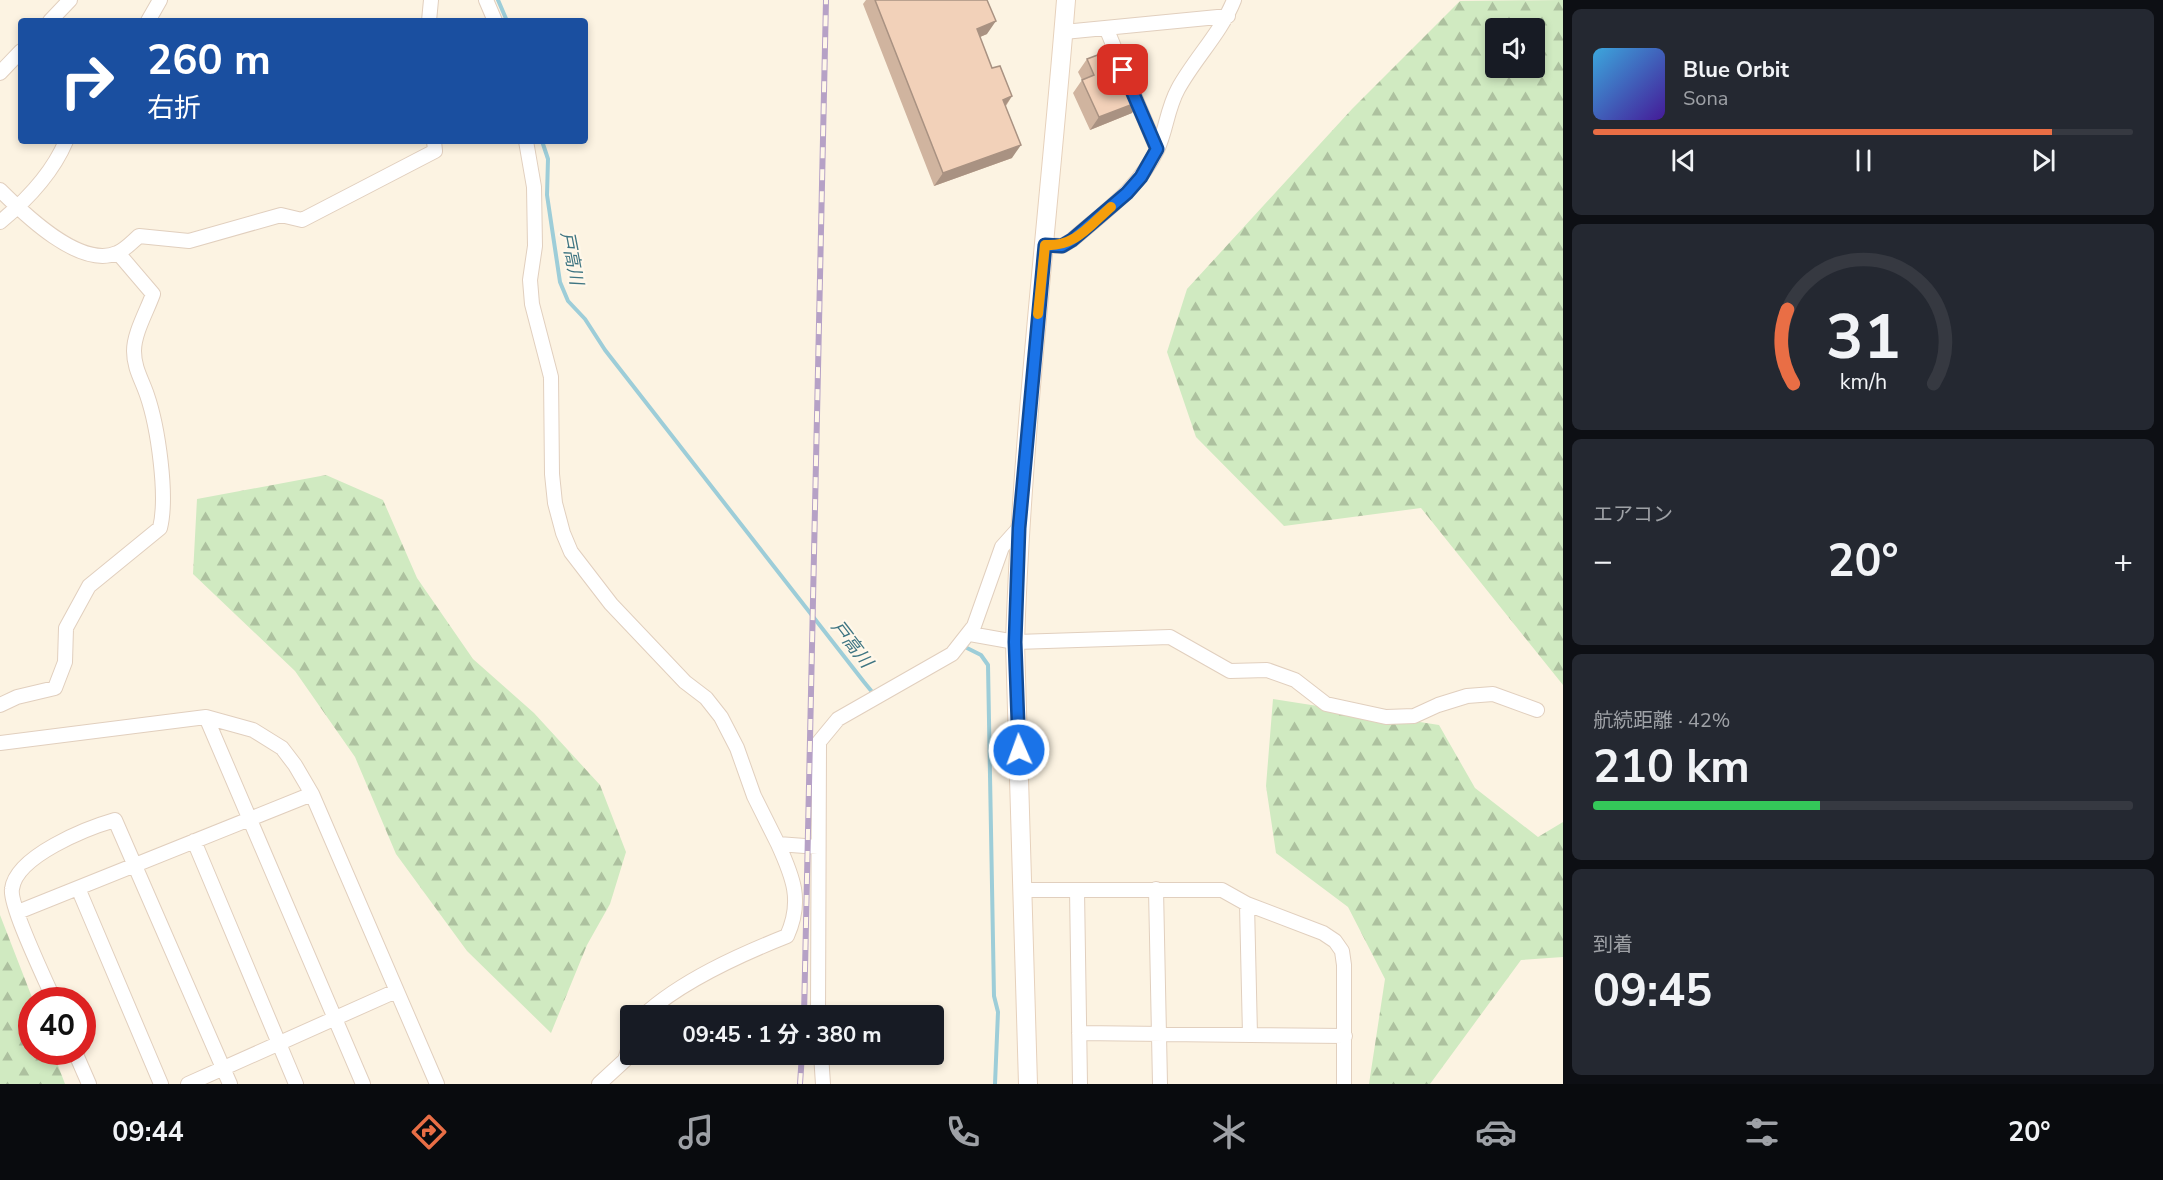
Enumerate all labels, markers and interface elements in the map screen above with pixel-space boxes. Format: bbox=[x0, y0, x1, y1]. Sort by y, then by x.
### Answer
map controls bbox=[1485, 18, 1545, 78]
button: sound bbox=[1485, 18, 1545, 78]
text: 260 m bbox=[147, 32, 271, 89]
icon: right bbox=[48, 42, 126, 120]
pin bbox=[1097, 44, 1148, 95]
icon: arrive bbox=[1106, 53, 1139, 86]
text: Blue Orbit bbox=[1683, 55, 1789, 85]
text: Sona bbox=[1683, 85, 1728, 112]
text: 右折 bbox=[147, 90, 201, 127]
icon: previous bbox=[1667, 144, 1700, 177]
icon: pause bbox=[1847, 144, 1880, 177]
icon: next bbox=[2027, 144, 2060, 177]
water label: 戸高川 bbox=[555, 229, 589, 289]
text: 31 bbox=[1826, 295, 1900, 380]
text: km/h bbox=[1839, 367, 1887, 397]
text: エアコン bbox=[1593, 501, 1673, 528]
text: 20° bbox=[1827, 531, 1899, 592]
text: − bbox=[1593, 539, 1613, 584]
text: + bbox=[2113, 539, 2133, 584]
water label: 戸高川 bbox=[826, 615, 879, 674]
text: 航続距離 · 42% bbox=[1593, 707, 1730, 734]
position arrow bbox=[987, 718, 1051, 782]
text: 210 km bbox=[1593, 737, 1750, 798]
text: 到着 bbox=[1593, 931, 1633, 958]
text: 09:45 bbox=[1593, 961, 1712, 1022]
speed limit sign: 40 bbox=[18, 987, 96, 1065]
text: 09:45 · 1 分 · 380 m bbox=[683, 1020, 881, 1050]
icon: directions bbox=[408, 1111, 450, 1153]
icon: music bbox=[675, 1111, 717, 1153]
icon: phone bbox=[942, 1111, 984, 1153]
icon: climate bbox=[1208, 1111, 1250, 1153]
icon: car bbox=[1475, 1111, 1517, 1153]
icon: filters bbox=[1741, 1111, 1783, 1153]
text: 09:44 bbox=[112, 1114, 184, 1151]
text: 20° bbox=[2008, 1114, 2051, 1151]

